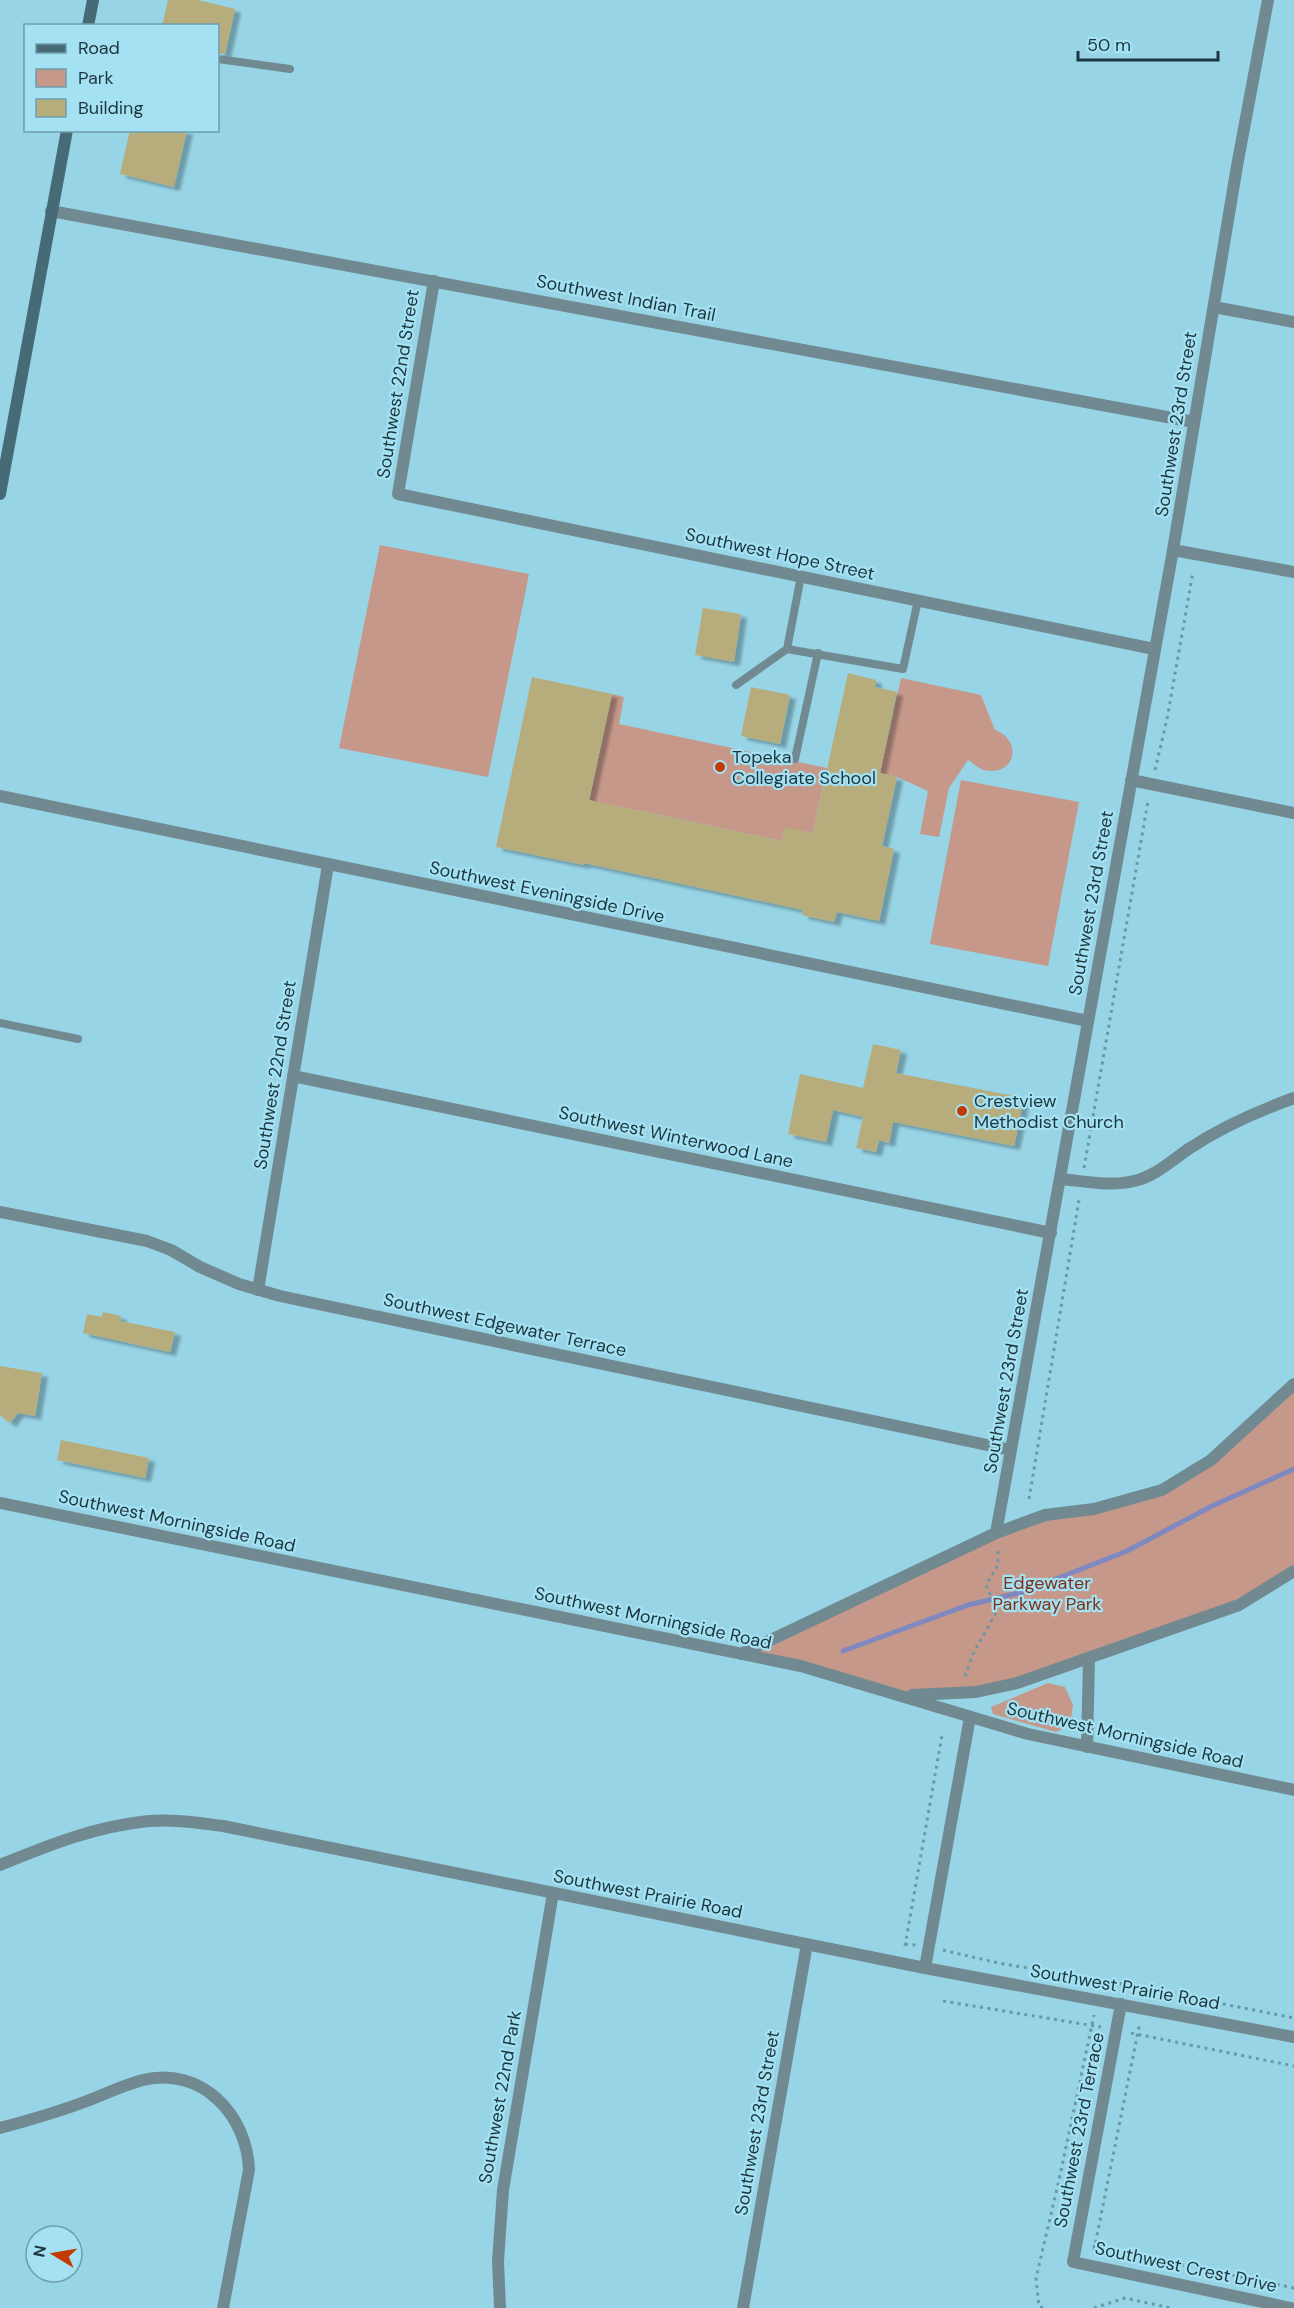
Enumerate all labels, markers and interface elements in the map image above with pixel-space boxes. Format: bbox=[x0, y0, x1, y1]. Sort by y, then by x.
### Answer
legend bbox=[24, 24, 219, 132]
scale bar bbox=[1078, 24, 1218, 62]
text: 50 m bbox=[1087, 33, 1131, 57]
text: Road bbox=[78, 36, 120, 60]
text: Park bbox=[78, 66, 114, 90]
text: Building bbox=[78, 96, 143, 120]
street label: Southwest Indian Trail bbox=[534, 269, 718, 327]
street label: Southwest 22nd Street bbox=[371, 288, 425, 480]
street label: Southwest 23rd Street bbox=[1149, 330, 1203, 518]
street label: Southwest Hope Street bbox=[683, 522, 877, 586]
place label: Topeka Collegiate School bbox=[732, 745, 876, 790]
marker: Topeka Collegiate School bbox=[713, 760, 727, 774]
street label: Southwest 23rd Street bbox=[1063, 809, 1119, 997]
street label: Southwest Eveningside Drive bbox=[427, 855, 667, 929]
street label: Southwest 22nd Street bbox=[248, 979, 302, 1171]
place label: Crestview Methodist Church bbox=[974, 1089, 1124, 1134]
street label: Southwest Winterwood Lane bbox=[556, 1100, 796, 1174]
marker: Crestview Methodist Church bbox=[955, 1104, 969, 1118]
street label: Southwest 23rd Street bbox=[978, 1287, 1034, 1475]
street label: Southwest Edgewater Terrace bbox=[381, 1288, 629, 1362]
street label: Southwest Morningside Road bbox=[56, 1484, 298, 1558]
park label: Edgewater Parkway Park bbox=[993, 1571, 1101, 1616]
street label: Southwest Morningside Road bbox=[532, 1581, 774, 1655]
street label: Southwest Morningside Road bbox=[1004, 1696, 1246, 1774]
street label: Southwest Prairie Road bbox=[551, 1864, 745, 1924]
street label: Southwest Prairie Road bbox=[1028, 1959, 1222, 2015]
street label: Southwest 22nd Park bbox=[473, 2008, 527, 2186]
street label: Southwest 23rd Street bbox=[729, 2029, 785, 2217]
street label: Southwest 23rd Terrace bbox=[1048, 2030, 1110, 2230]
north arrow bbox=[24, 2224, 84, 2284]
street label: Southwest Crest Drive bbox=[1093, 2236, 1279, 2298]
text: N bbox=[28, 2244, 51, 2259]

